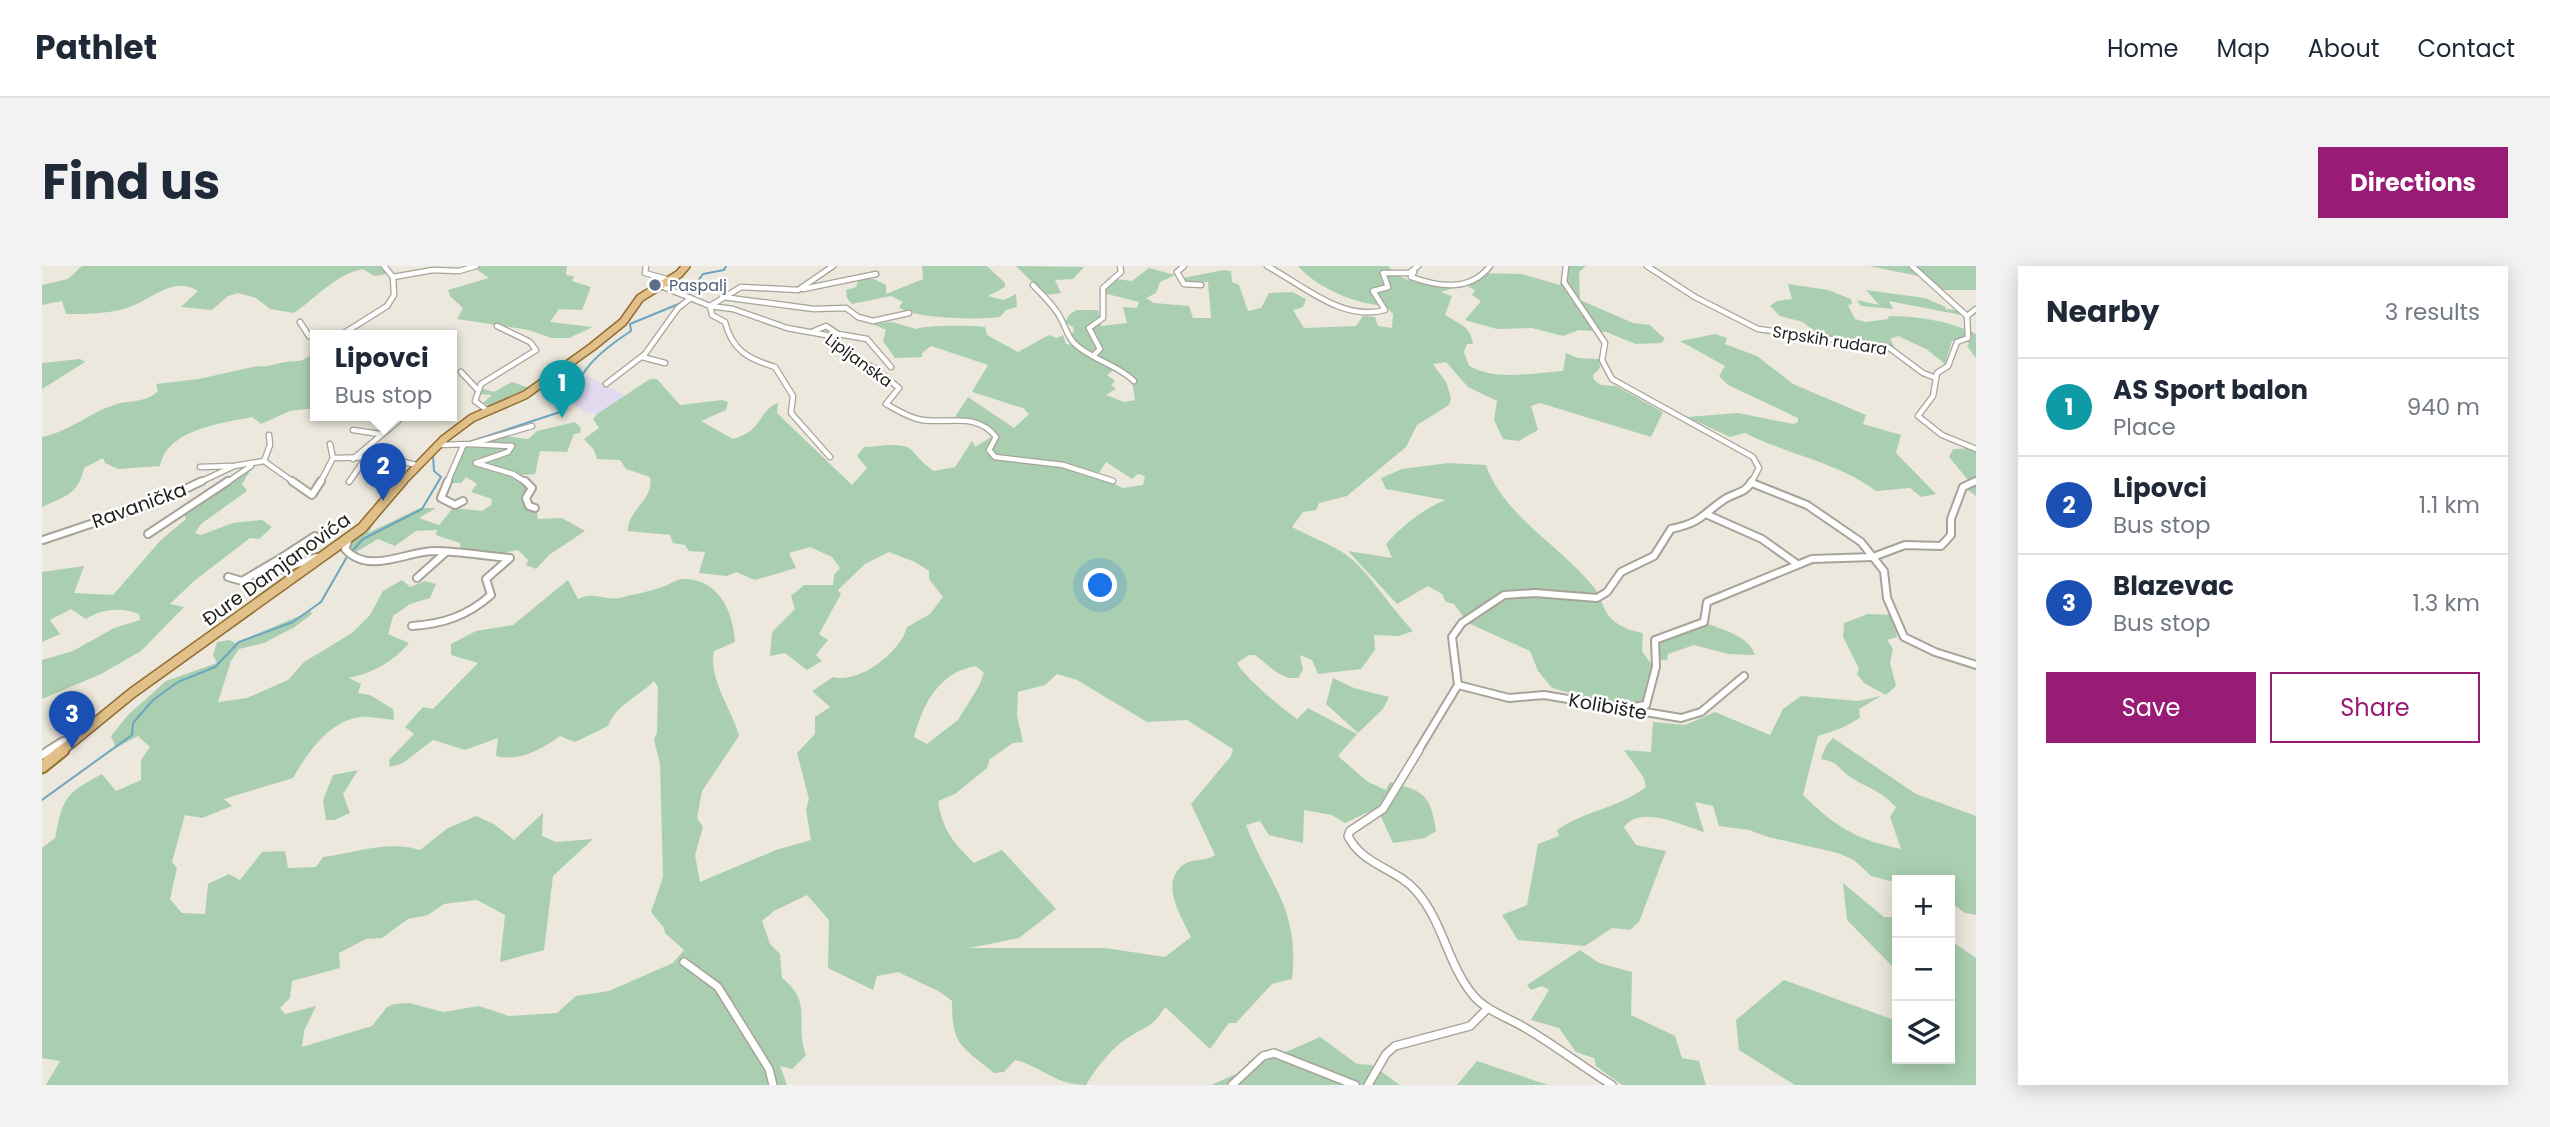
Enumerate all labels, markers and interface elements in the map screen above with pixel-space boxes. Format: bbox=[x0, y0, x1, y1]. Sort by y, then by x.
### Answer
text: Pathlet bbox=[35, 24, 157, 71]
text: Home bbox=[2107, 32, 2179, 65]
text: Map bbox=[2217, 32, 2270, 65]
text: About bbox=[2308, 32, 2379, 65]
text: Contact bbox=[2417, 32, 2515, 65]
button: Directions bbox=[2318, 147, 2508, 218]
text: Find us bbox=[42, 148, 220, 216]
place label: Paspalj bbox=[669, 274, 727, 297]
marker: Paspalj bbox=[647, 277, 663, 293]
text: Nearby bbox=[2046, 290, 2160, 333]
text: 3 results bbox=[2385, 296, 2480, 328]
street label: Srpskih rudara bbox=[1771, 320, 1889, 361]
street label: Lipljanska bbox=[820, 328, 897, 393]
popup bbox=[310, 330, 457, 421]
text: Lipovci bbox=[335, 340, 429, 376]
pin: 1 bbox=[539, 360, 585, 418]
text: AS Sport balon bbox=[2113, 372, 2308, 408]
text: Bus stop bbox=[335, 379, 432, 411]
text: 1 bbox=[2065, 391, 2073, 423]
text: 940 m bbox=[2407, 391, 2480, 423]
text: Place bbox=[2113, 411, 2176, 443]
pin: 2 bbox=[360, 443, 406, 501]
text: Lipovci bbox=[2113, 470, 2207, 506]
street label: Ravanička bbox=[88, 476, 190, 535]
text: 2 bbox=[2062, 489, 2076, 521]
text: 1.1 km bbox=[2419, 489, 2480, 521]
street label: Đure Damjanovića bbox=[197, 506, 356, 632]
text: Bus stop bbox=[2113, 509, 2211, 541]
your location bbox=[1083, 568, 1117, 602]
text: Blazevac bbox=[2113, 568, 2234, 604]
text: 3 bbox=[2062, 587, 2076, 619]
text: 1.3 km bbox=[2413, 587, 2480, 619]
text: Bus stop bbox=[2113, 607, 2211, 639]
button: Save bbox=[2046, 672, 2256, 743]
button: Share bbox=[2270, 672, 2480, 743]
street label: Kolibište bbox=[1567, 686, 1649, 727]
pin: 3 bbox=[49, 691, 95, 749]
map controls bbox=[1892, 875, 1955, 1064]
button: + bbox=[1892, 875, 1955, 938]
button: − bbox=[1892, 938, 1955, 1001]
button: layers bbox=[1892, 1001, 1955, 1064]

